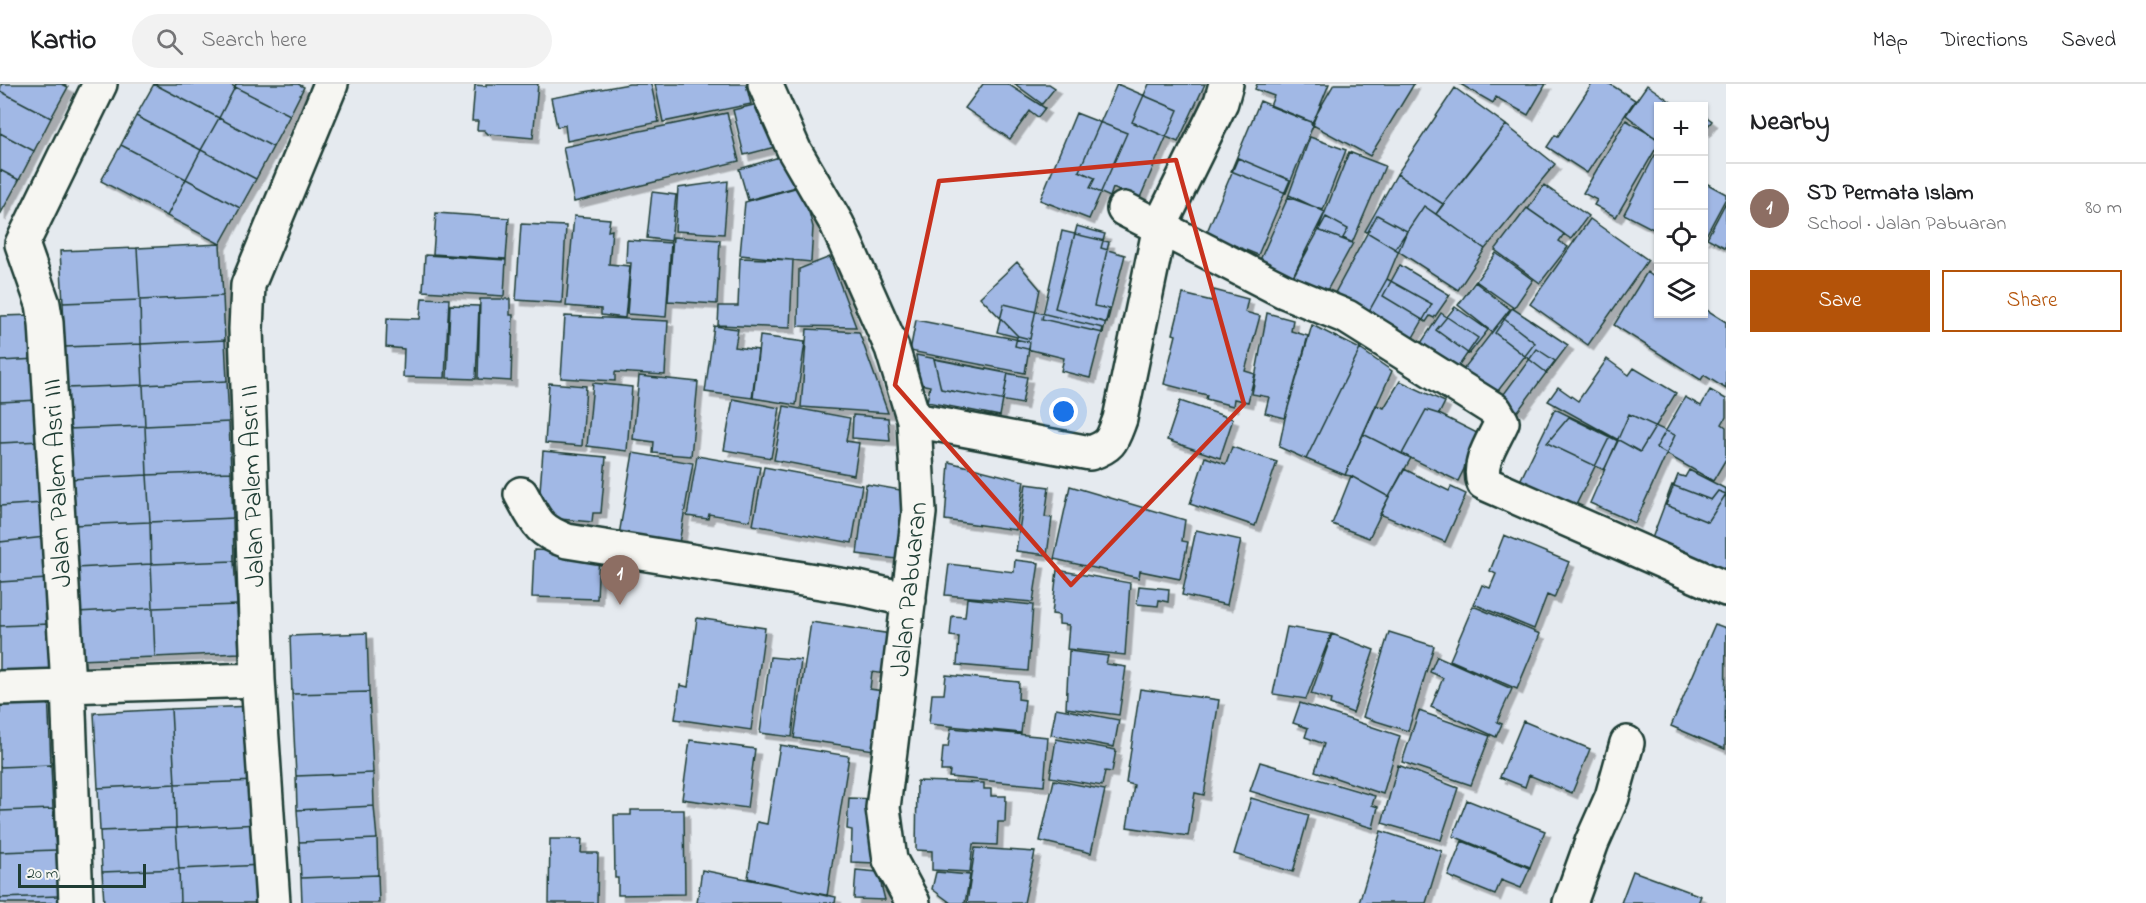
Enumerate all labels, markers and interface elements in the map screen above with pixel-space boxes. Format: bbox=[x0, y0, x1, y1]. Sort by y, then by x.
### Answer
search box bbox=[132, 14, 552, 68]
text: Kartio bbox=[30, 21, 96, 62]
icon: search bbox=[153, 25, 186, 58]
text: Search here bbox=[201, 25, 307, 57]
text: Map bbox=[1872, 26, 1908, 56]
text: Directions bbox=[1941, 26, 2028, 56]
text: Saved bbox=[2061, 26, 2116, 56]
map controls bbox=[1654, 102, 1708, 318]
button: + bbox=[1654, 102, 1708, 156]
text: Nearby bbox=[1750, 104, 1829, 142]
button: − bbox=[1654, 156, 1708, 210]
text: SD Permata Islam bbox=[1807, 178, 1974, 210]
text: 1 bbox=[1766, 194, 1773, 223]
text: 80 m bbox=[2085, 194, 2122, 223]
button: locate bbox=[1654, 210, 1708, 264]
text: School · Jalan Pabuaran bbox=[1807, 210, 2006, 239]
button: layers bbox=[1654, 264, 1708, 318]
button: Save bbox=[1750, 270, 1930, 332]
button: Share bbox=[1942, 270, 2122, 332]
street label: Jalan Palem Asri III bbox=[34, 377, 83, 588]
street label: Jalan Palem Asri II bbox=[230, 384, 277, 588]
your location bbox=[1049, 397, 1078, 426]
street label: Jalan Pabuaran bbox=[882, 500, 939, 679]
pin: 1 bbox=[600, 556, 640, 605]
scale bar bbox=[18, 861, 146, 888]
text: 20 m bbox=[27, 862, 58, 886]

